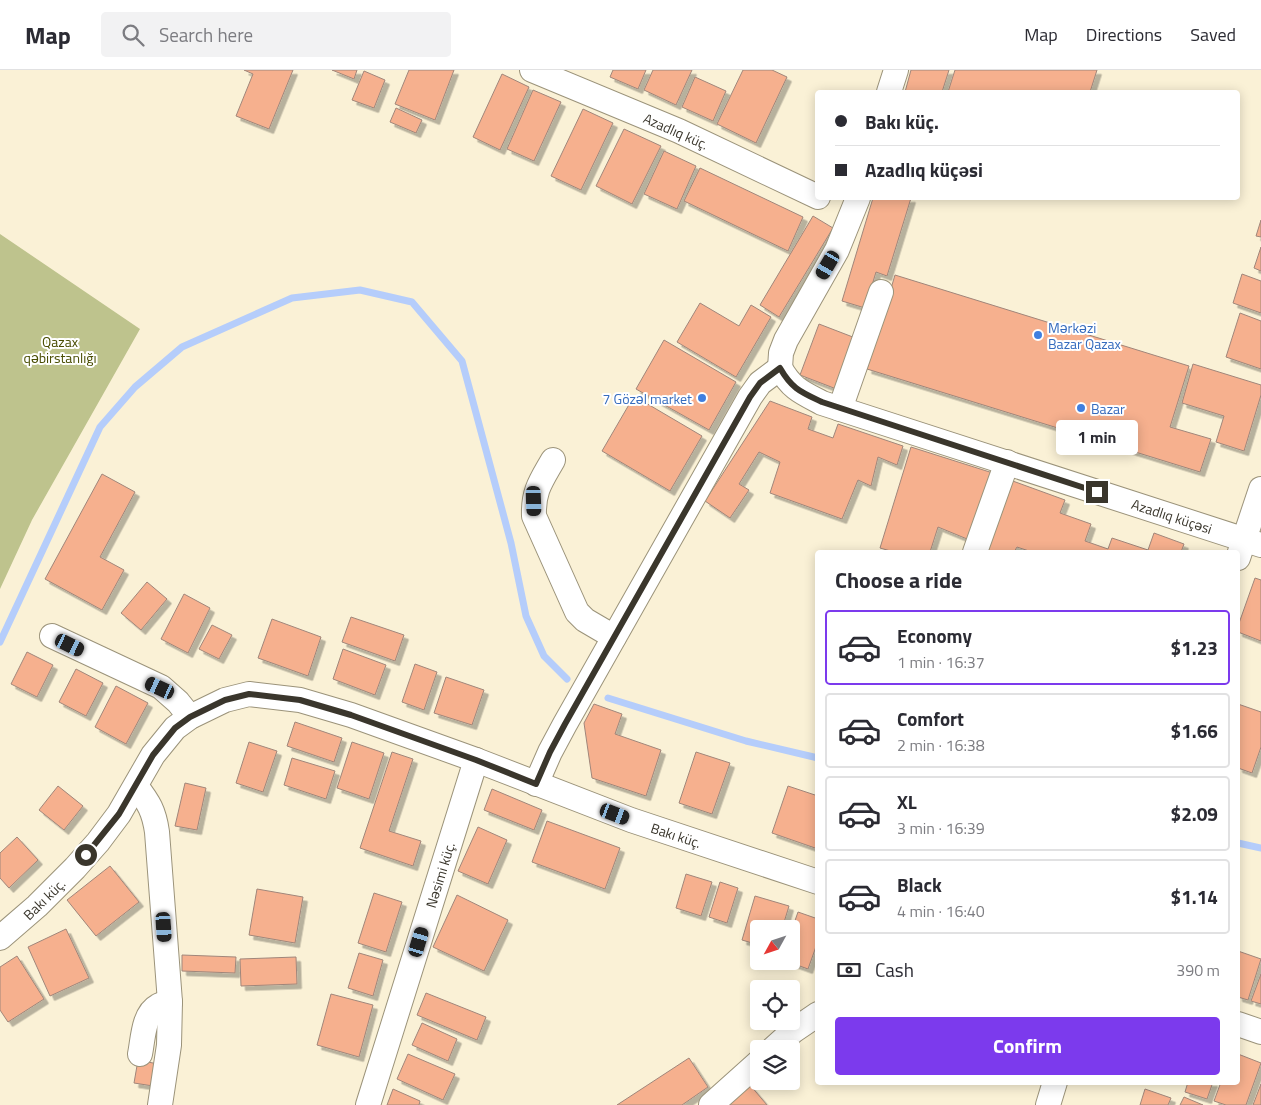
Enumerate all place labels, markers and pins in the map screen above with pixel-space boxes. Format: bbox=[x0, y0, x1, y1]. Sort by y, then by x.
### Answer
place label: Mərkəzi Bazar Qazax bbox=[1048, 317, 1122, 354]
marker: Mərkəzi Bazar Qazax bbox=[1032, 329, 1044, 341]
place label: 7 Gözəl market bbox=[603, 388, 692, 409]
marker: 7 Gözəl market bbox=[696, 392, 708, 404]
place label: Bazar bbox=[1091, 398, 1125, 419]
marker: Bazar bbox=[1075, 402, 1087, 414]

